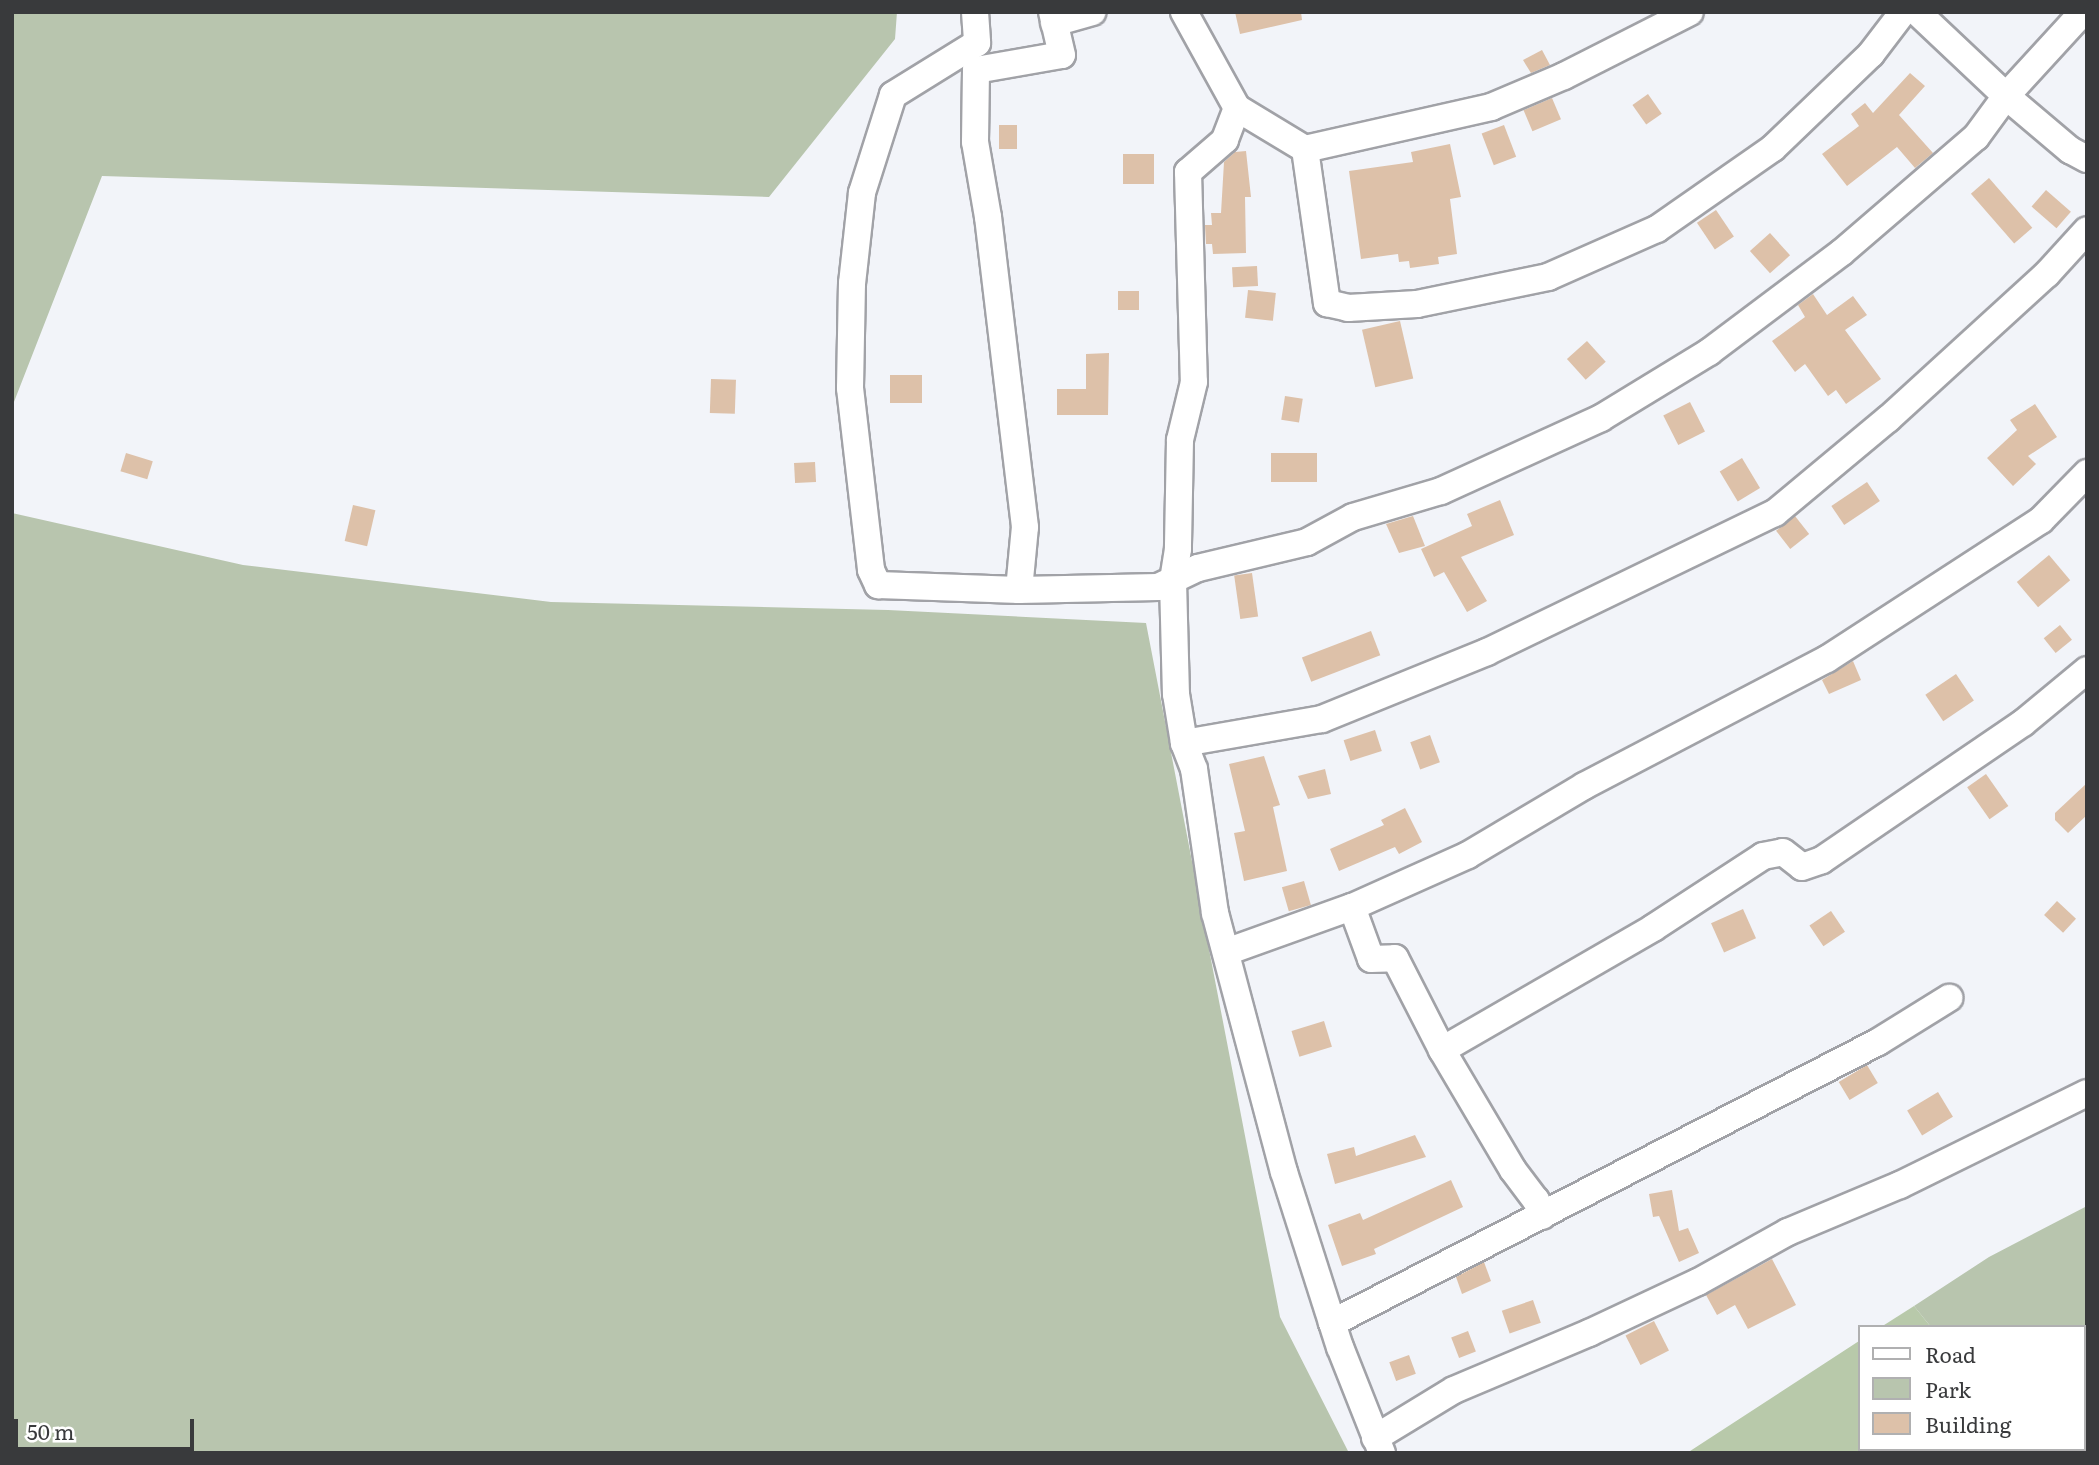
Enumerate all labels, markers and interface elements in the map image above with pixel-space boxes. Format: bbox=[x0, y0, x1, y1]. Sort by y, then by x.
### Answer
legend bbox=[1857, 1325, 2085, 1451]
text: Road bbox=[1925, 1338, 1976, 1369]
text: Park bbox=[1925, 1373, 1971, 1404]
scale bar bbox=[18, 1406, 198, 1450]
text: Building bbox=[1925, 1408, 2011, 1439]
text: 50 m bbox=[27, 1415, 74, 1446]

